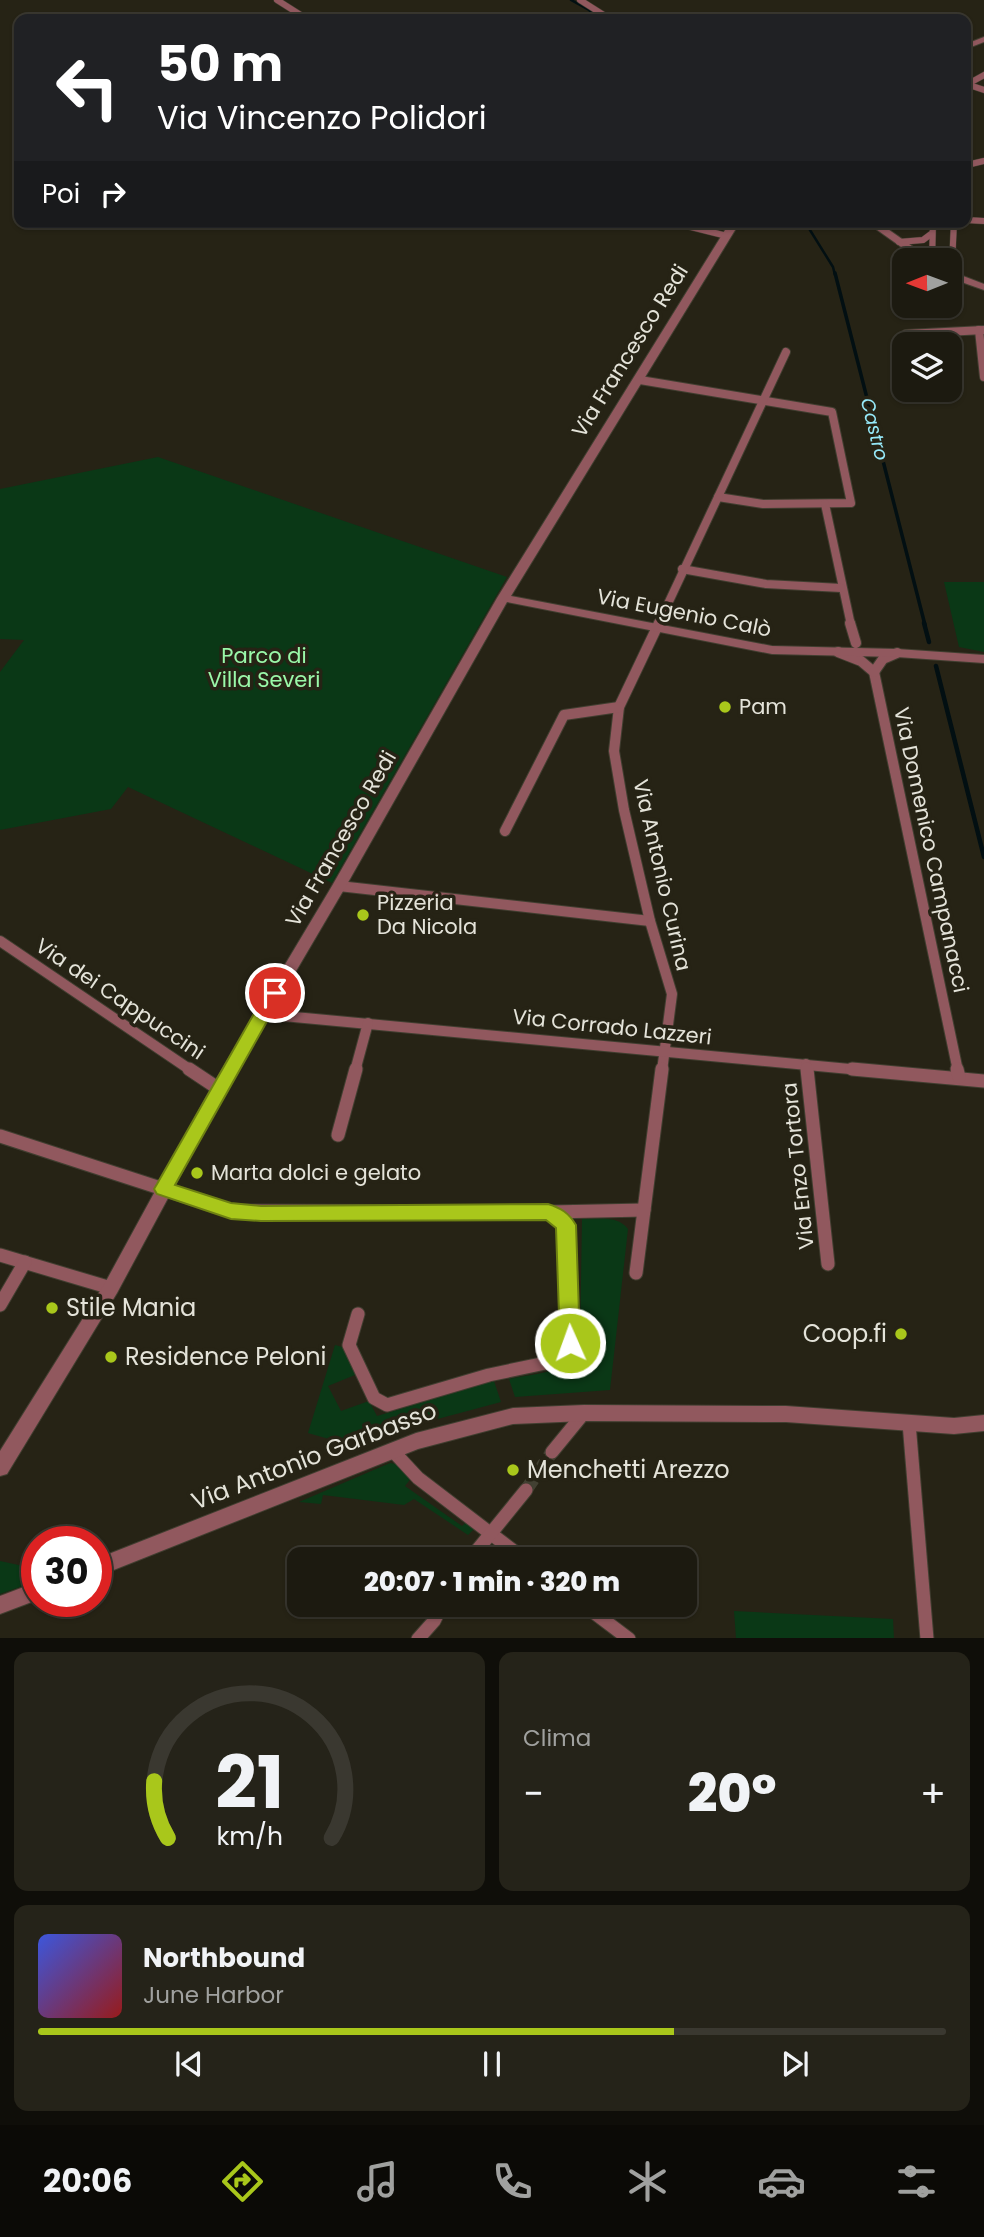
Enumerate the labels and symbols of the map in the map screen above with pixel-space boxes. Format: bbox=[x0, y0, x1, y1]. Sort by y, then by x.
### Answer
north arrow bbox=[892, 248, 962, 318]
street label: Via Francesco Redi bbox=[565, 259, 695, 443]
water label: Castro bbox=[854, 395, 895, 463]
street label: Via Eugenio Calò bbox=[594, 581, 774, 644]
park label: Parco di Villa Severi bbox=[208, 641, 320, 694]
place label: Pam bbox=[739, 692, 787, 721]
marker: Pam bbox=[717, 699, 733, 715]
street label: Via Domenico Campanacci bbox=[887, 704, 976, 995]
street label: Via Francesco Redi bbox=[278, 745, 403, 932]
street label: Via Antonio Curina bbox=[626, 776, 699, 974]
place label: Pizzeria Da Nicola bbox=[377, 888, 477, 941]
marker: Pizzeria Da Nicola bbox=[355, 907, 371, 923]
street label: Via dei Cappuccini bbox=[30, 931, 211, 1066]
pin bbox=[245, 963, 305, 1023]
street label: Via Corrado Lazzeri bbox=[511, 1002, 713, 1051]
street label: Via Enzo Tortora bbox=[774, 1081, 821, 1251]
place label: Marta dolci e gelato bbox=[211, 1158, 421, 1187]
marker: Marta dolci e gelato bbox=[189, 1165, 205, 1181]
place label: Stile Mania bbox=[66, 1291, 196, 1324]
marker: Stile Mania bbox=[44, 1300, 60, 1316]
position arrow bbox=[533, 1306, 607, 1380]
place label: Coop.fi bbox=[803, 1317, 887, 1350]
marker: Coop.fi bbox=[893, 1326, 909, 1342]
place label: Residence Peloni bbox=[125, 1340, 327, 1373]
marker: Residence Peloni bbox=[103, 1349, 119, 1365]
street label: Via Antonio Garbasso bbox=[186, 1394, 441, 1518]
place label: Menchetti Arezzo bbox=[527, 1453, 730, 1486]
marker: Menchetti Arezzo bbox=[505, 1462, 521, 1478]
speed limit sign: 30 bbox=[21, 1526, 112, 1617]

